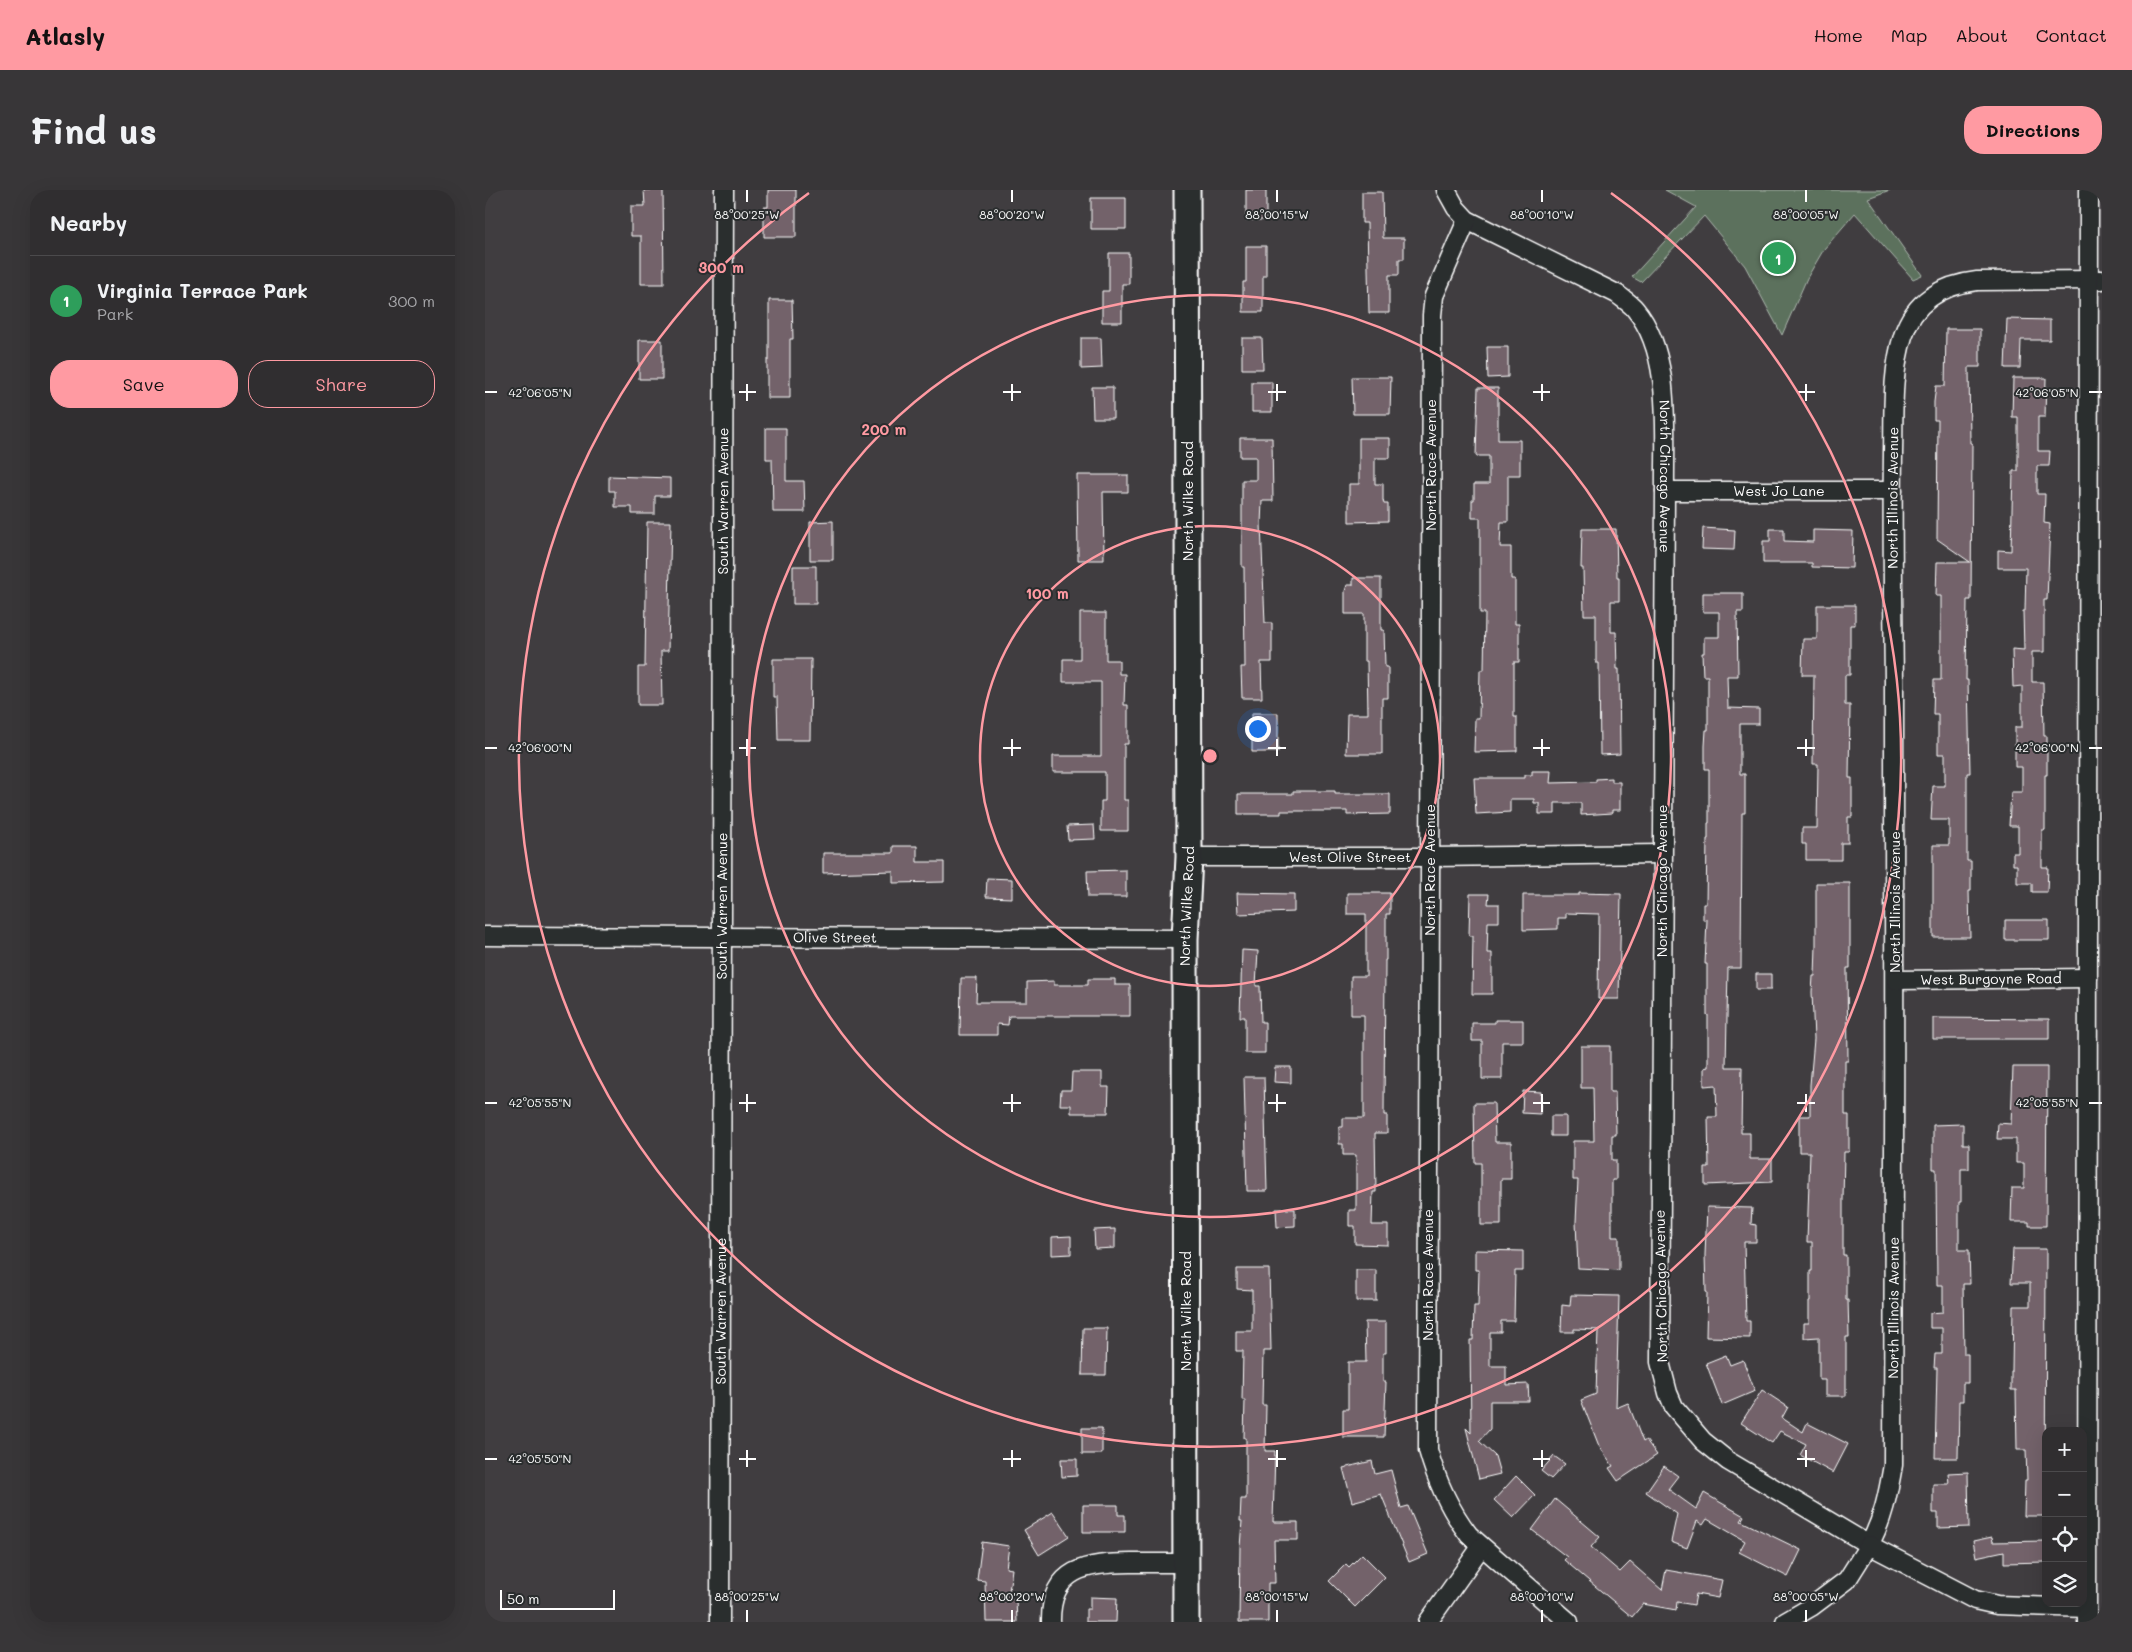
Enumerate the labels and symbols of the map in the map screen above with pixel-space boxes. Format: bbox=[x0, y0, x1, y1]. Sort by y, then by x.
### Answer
text: 88°00'25"W bbox=[714, 206, 780, 222]
text: 88°00'20"W bbox=[979, 206, 1045, 222]
text: 88°00'15"W bbox=[1245, 206, 1309, 222]
text: 88°00'10"W bbox=[1510, 206, 1574, 222]
text: 88°00'05"W bbox=[1773, 206, 1839, 222]
pin: 1 bbox=[1762, 239, 1794, 277]
text: 300 m bbox=[698, 257, 744, 277]
text: 42°06'05"N bbox=[508, 384, 572, 400]
text: 42°06'05"N bbox=[2015, 384, 2079, 400]
street label: North Race Avenue bbox=[1421, 399, 1440, 531]
street label: North Chicago Avenue bbox=[1655, 399, 1675, 553]
text: 200 m bbox=[862, 419, 907, 439]
street label: North Illinois Avenue bbox=[1883, 427, 1902, 569]
street label: South Warren Avenue bbox=[713, 428, 732, 574]
street label: North Wilke Road bbox=[1178, 441, 1197, 561]
street label: West Jo Lane bbox=[1733, 481, 1825, 500]
text: 100 m bbox=[1025, 583, 1069, 603]
your location bbox=[1245, 716, 1271, 742]
text: 42°06'00"N bbox=[508, 739, 572, 755]
text: 42°06'00"N bbox=[2015, 739, 2079, 755]
centre of rings bbox=[1201, 747, 1219, 765]
street label: North Race Avenue bbox=[1420, 804, 1439, 936]
street label: North Chicago Avenue bbox=[1652, 805, 1671, 957]
street label: North Illinois Avenue bbox=[1885, 831, 1904, 973]
street label: South Warren Avenue bbox=[712, 833, 731, 979]
street label: North Wilke Road bbox=[1175, 846, 1198, 966]
street label: West Olive Street bbox=[1289, 847, 1411, 866]
street label: Olive Street bbox=[793, 927, 877, 947]
street label: West Burgoyne Road bbox=[1920, 968, 2062, 989]
text: 42°05'55"N bbox=[509, 1094, 571, 1110]
text: 42°05'55"N bbox=[2016, 1094, 2078, 1110]
street label: North Race Avenue bbox=[1418, 1209, 1437, 1341]
street label: North Chicago Avenue bbox=[1650, 1210, 1671, 1362]
street label: North Illinois Avenue bbox=[1883, 1237, 1903, 1379]
street label: South Warren Avenue bbox=[711, 1238, 730, 1384]
street label: North Wilke Road bbox=[1176, 1251, 1195, 1371]
text: 42°05'50"N bbox=[509, 1450, 571, 1466]
scale bar bbox=[500, 1587, 615, 1610]
text: 88°00'25"W bbox=[714, 1588, 780, 1604]
text: 88°00'20"W bbox=[979, 1588, 1045, 1604]
text: 88°00'15"W bbox=[1245, 1588, 1309, 1604]
text: 88°00'10"W bbox=[1510, 1588, 1574, 1604]
text: 88°00'05"W bbox=[1773, 1588, 1839, 1604]

